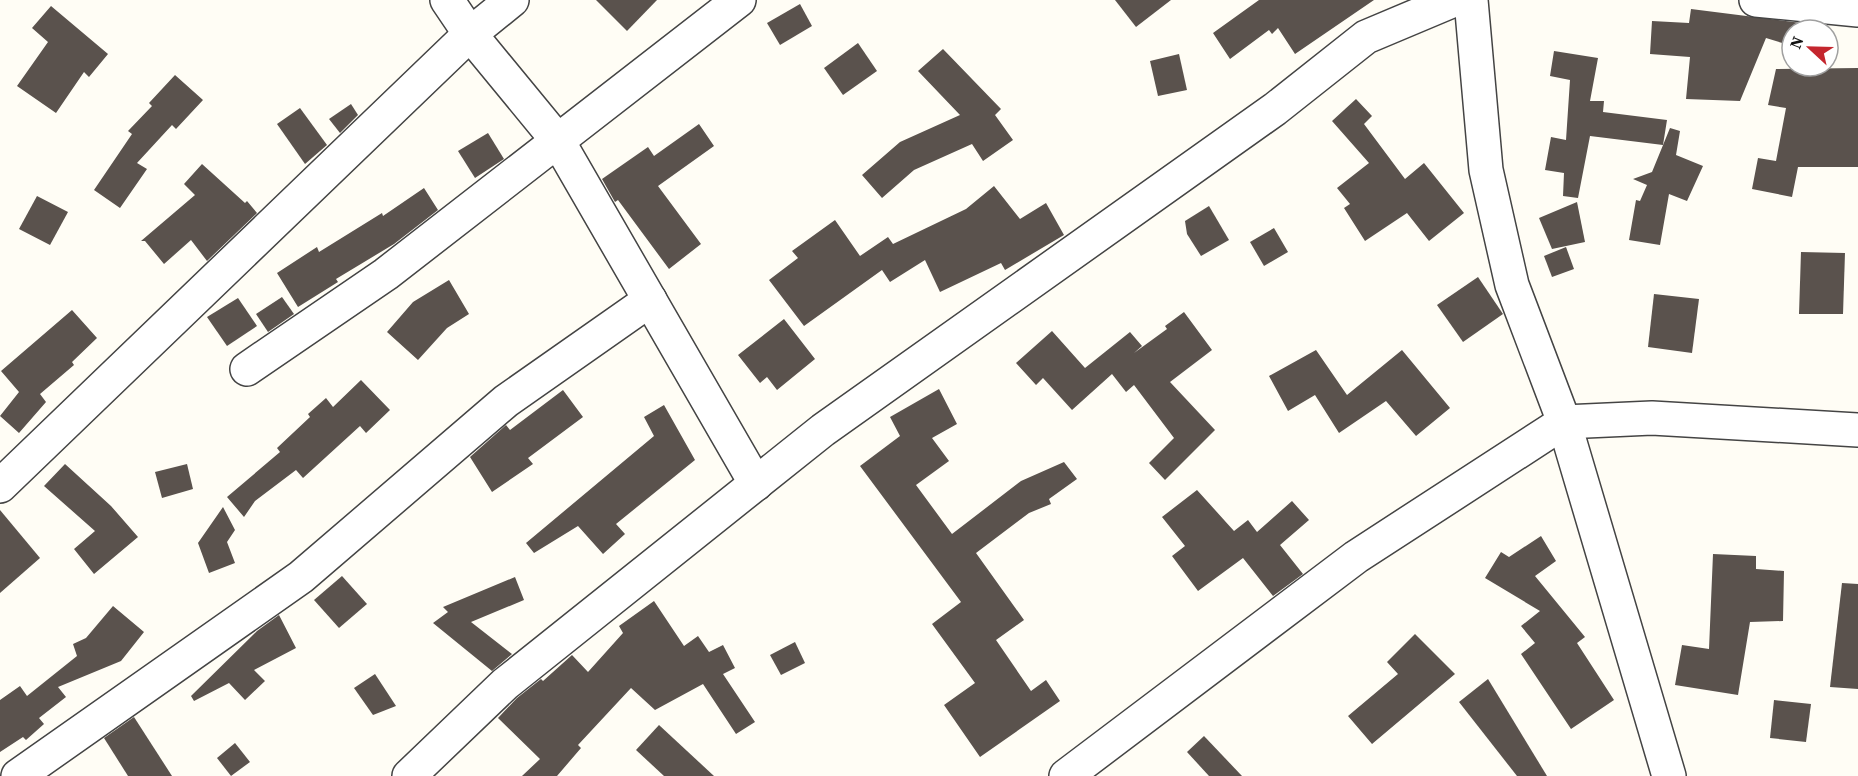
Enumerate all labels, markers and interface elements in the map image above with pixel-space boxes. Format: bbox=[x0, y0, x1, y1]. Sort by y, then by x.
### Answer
north arrow bbox=[1780, 18, 1840, 78]
text: N bbox=[1784, 33, 1809, 52]

